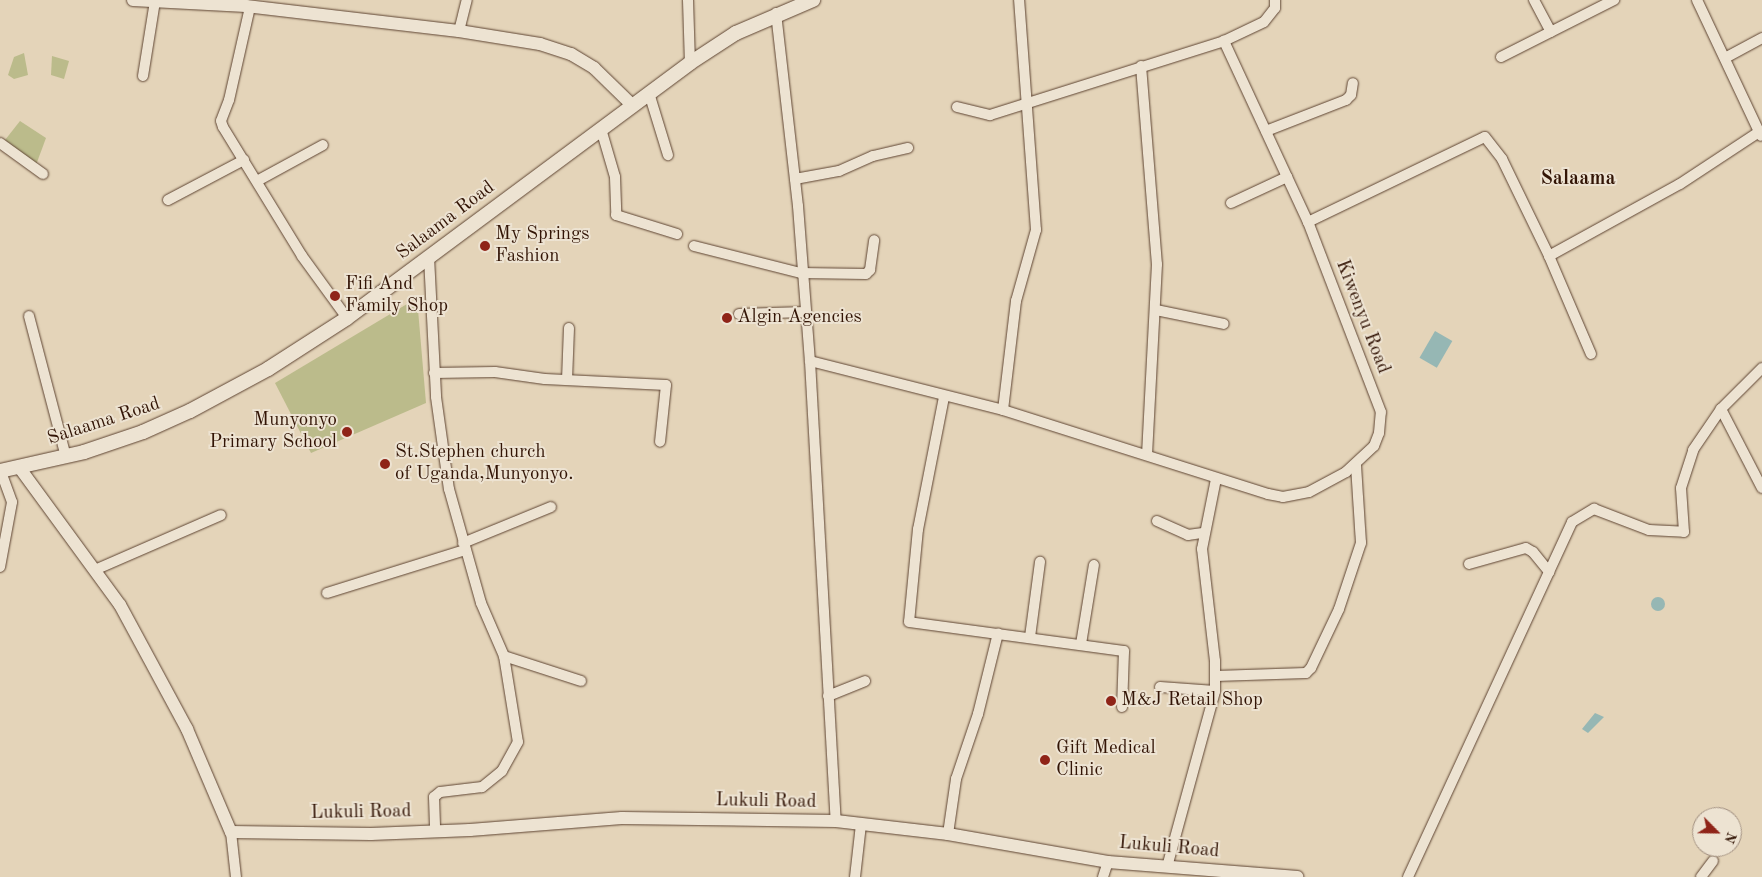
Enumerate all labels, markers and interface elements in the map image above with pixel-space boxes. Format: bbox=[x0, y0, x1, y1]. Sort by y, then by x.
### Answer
district label: Salaama bbox=[1540, 167, 1616, 191]
street label: Salaama Road bbox=[392, 177, 500, 265]
place label: My Springs Fashion bbox=[495, 224, 590, 268]
marker: My Springs Fashion bbox=[479, 240, 491, 252]
street label: Kiwenyu Road bbox=[1330, 257, 1394, 377]
place label: Fifi And Family Shop bbox=[345, 274, 448, 318]
marker: Fifi And Family Shop bbox=[329, 290, 341, 302]
place label: Algin Agencies bbox=[737, 307, 862, 329]
marker: Algin Agencies bbox=[721, 312, 733, 324]
street label: Salaama Road bbox=[45, 393, 163, 451]
place label: Munyonyo Primary School bbox=[209, 410, 337, 454]
marker: Munyonyo Primary School bbox=[341, 426, 353, 438]
place label: St.Stephen church of Uganda,Munyonyo. bbox=[395, 442, 574, 486]
marker: St.Stephen church of Uganda,Munyonyo. bbox=[379, 458, 391, 470]
place label: M&J Retail Shop bbox=[1121, 690, 1263, 712]
marker: M&J Retail Shop bbox=[1105, 695, 1117, 707]
place label: Gift Medical Clinic bbox=[1056, 738, 1156, 782]
marker: Gift Medical Clinic bbox=[1038, 753, 1052, 767]
street label: Lukuli Road bbox=[715, 790, 817, 814]
street label: Lukuli Road bbox=[310, 801, 412, 825]
north arrow bbox=[1692, 807, 1742, 857]
text: N bbox=[1721, 830, 1738, 845]
street label: Lukuli Road bbox=[1118, 832, 1220, 864]

